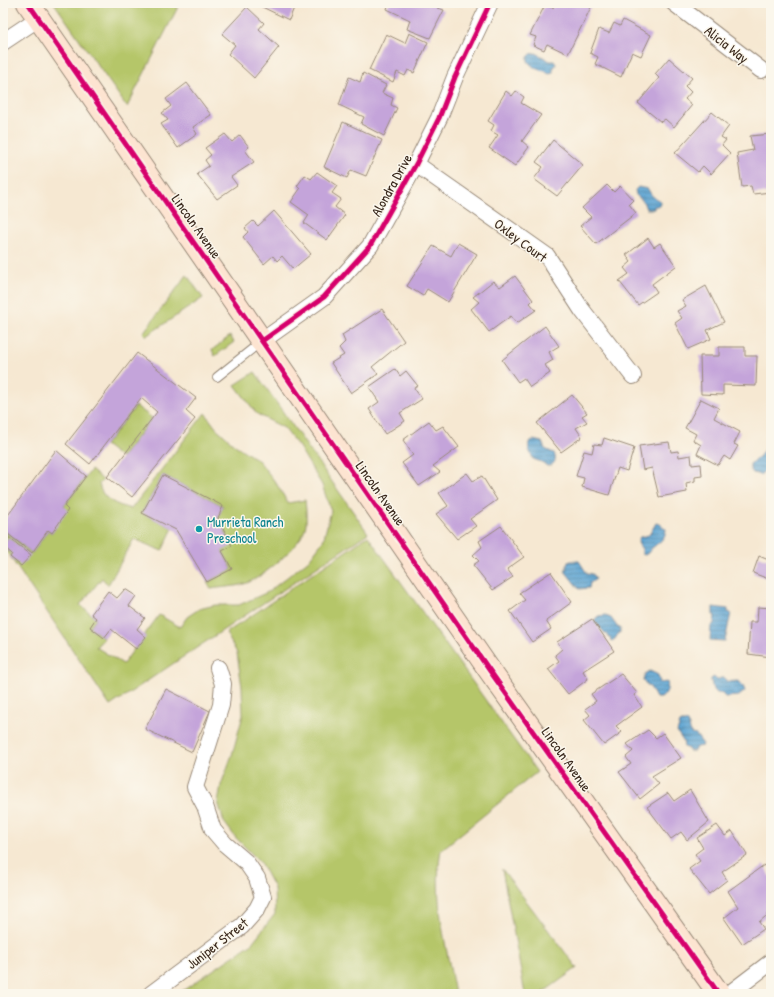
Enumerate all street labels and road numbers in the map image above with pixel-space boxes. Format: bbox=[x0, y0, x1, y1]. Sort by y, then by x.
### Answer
street label: Alicia Way bbox=[700, 21, 753, 68]
street label: Alondra Drive bbox=[366, 150, 416, 220]
street label: Lincoln Avenue bbox=[168, 190, 226, 262]
street label: Oxley Court bbox=[490, 214, 551, 267]
street label: Lincoln Avenue bbox=[352, 457, 410, 529]
street label: Lincoln Avenue bbox=[538, 723, 596, 795]
street label: Juniper Street bbox=[182, 913, 252, 974]

